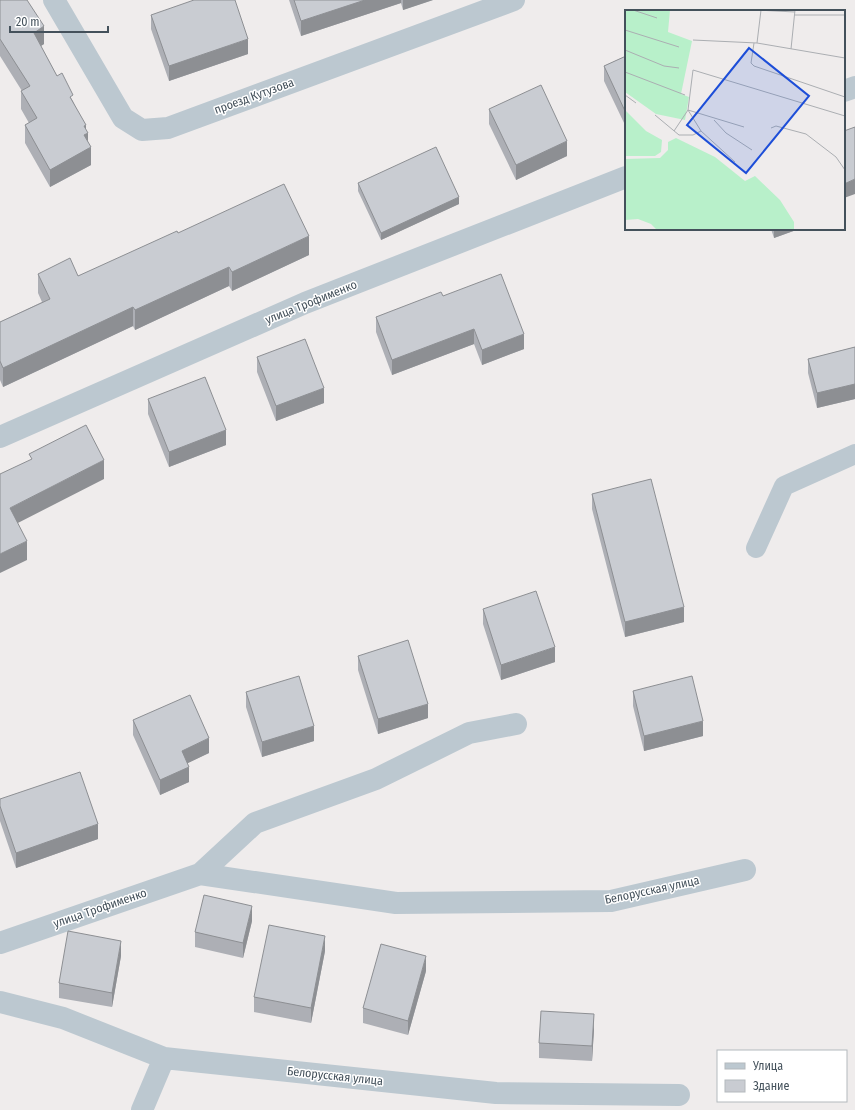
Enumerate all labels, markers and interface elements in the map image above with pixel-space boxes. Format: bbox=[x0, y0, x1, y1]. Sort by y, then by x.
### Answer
scale bar bbox=[10, 8, 108, 34]
inset map bbox=[625, 10, 845, 230]
text: 20 m bbox=[16, 15, 40, 29]
street label: проезд Кутузова bbox=[212, 75, 296, 117]
street label: улица Трофименко bbox=[263, 277, 359, 327]
street label: Белорусская улица bbox=[603, 873, 701, 907]
street label: улица Трофименко bbox=[51, 885, 149, 931]
legend bbox=[717, 1050, 847, 1102]
text: Улица bbox=[752, 1059, 783, 1073]
street label: Белорусская улица bbox=[286, 1064, 384, 1088]
text: Здание bbox=[753, 1079, 789, 1093]

